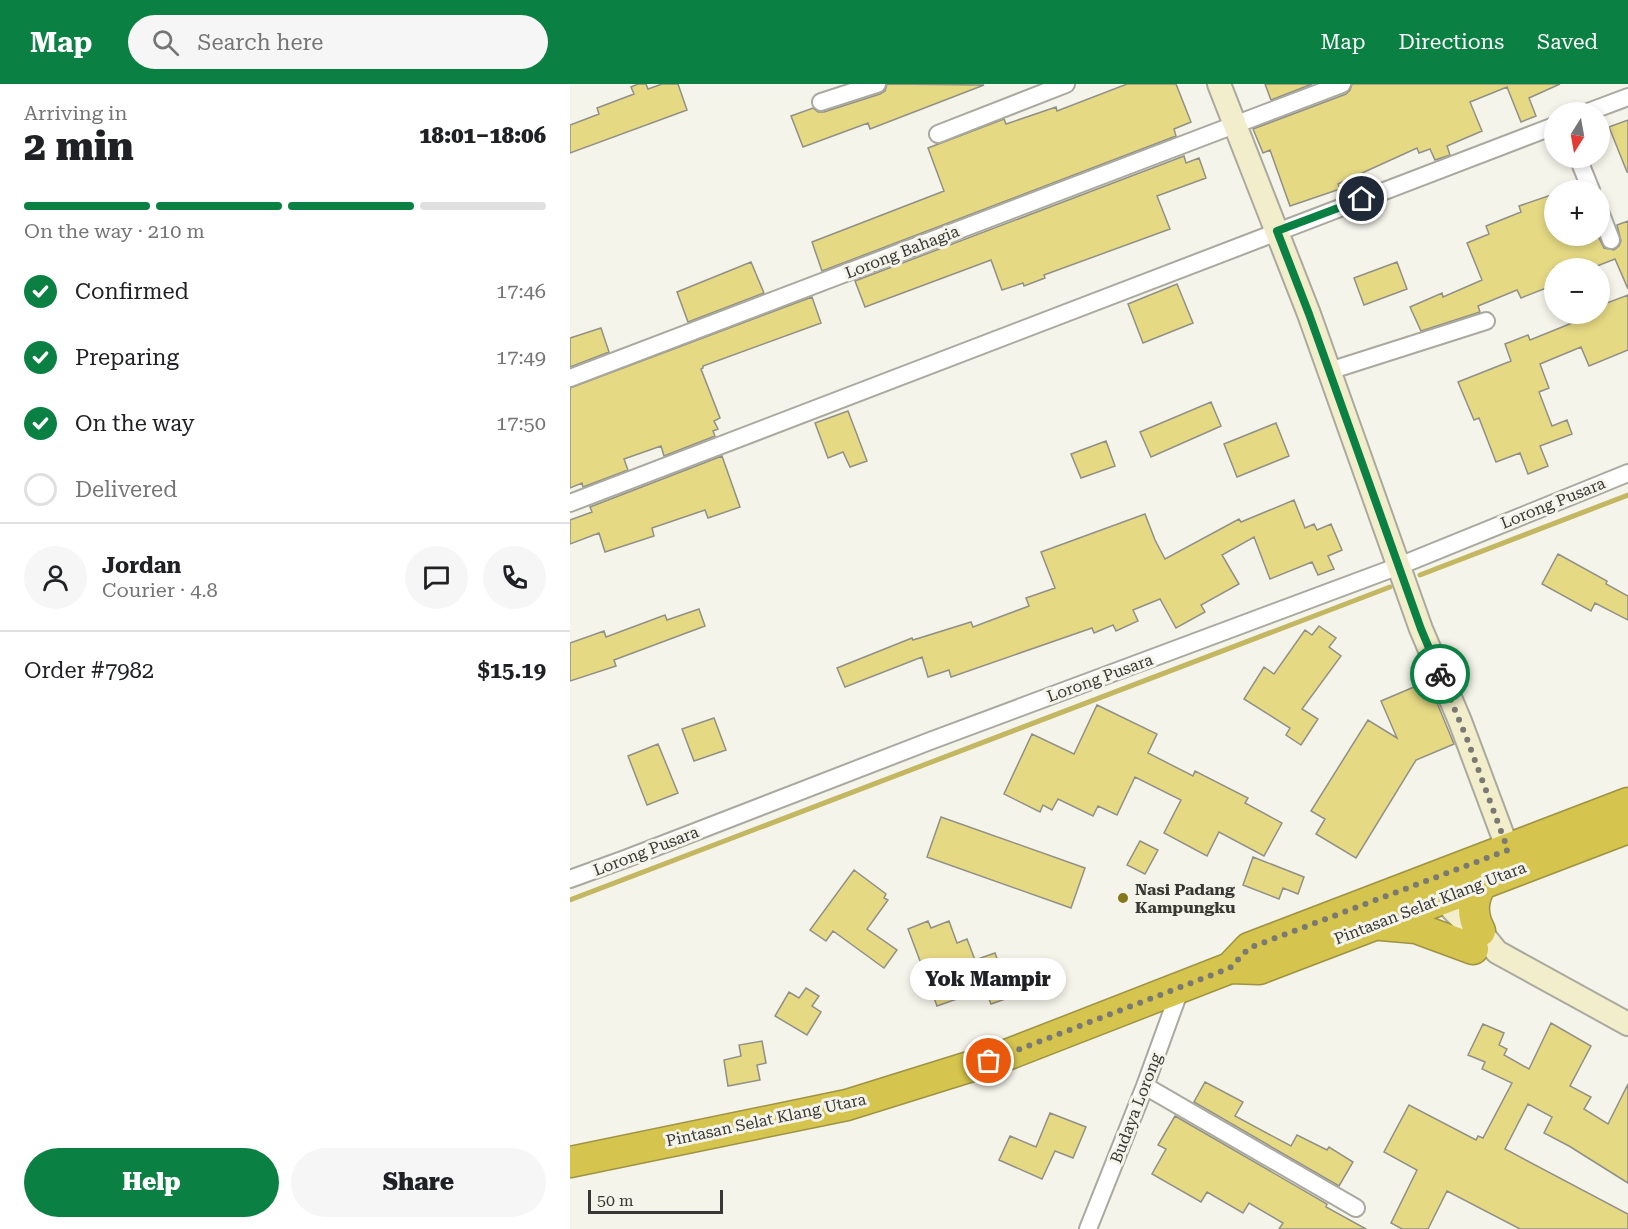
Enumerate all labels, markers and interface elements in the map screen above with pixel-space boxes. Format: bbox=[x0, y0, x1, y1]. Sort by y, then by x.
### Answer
search box bbox=[128, 15, 548, 69]
text: Map bbox=[30, 26, 92, 59]
icon: search bbox=[149, 26, 182, 59]
text: Search here bbox=[197, 30, 323, 55]
text: Map bbox=[1321, 30, 1365, 54]
text: Directions bbox=[1398, 30, 1504, 54]
text: Saved bbox=[1537, 30, 1598, 54]
text: Arriving in bbox=[24, 101, 127, 125]
north arrow bbox=[1544, 102, 1610, 168]
map controls bbox=[1544, 102, 1610, 324]
text: 18:01–18:06 bbox=[419, 123, 546, 148]
text: 2 min bbox=[24, 124, 134, 170]
pin bbox=[1336, 173, 1387, 224]
button: + bbox=[1544, 180, 1610, 246]
icon: home bbox=[1345, 182, 1378, 215]
text: On the way · 210 m bbox=[24, 219, 205, 243]
street label: Lorong Bahagia bbox=[842, 221, 962, 282]
button: − bbox=[1544, 258, 1610, 324]
icon: check bbox=[24, 275, 57, 308]
text: Confirmed bbox=[75, 279, 189, 304]
text: 17:46 bbox=[496, 279, 546, 303]
icon: check bbox=[24, 341, 57, 374]
text: Preparing bbox=[75, 345, 179, 370]
text: 17:49 bbox=[496, 345, 546, 369]
icon: check bbox=[24, 407, 57, 440]
text: On the way bbox=[75, 411, 195, 436]
text: 17:50 bbox=[496, 411, 546, 435]
street label: Lorong Pusara bbox=[1498, 473, 1608, 533]
text: Delivered bbox=[75, 477, 177, 502]
button: person bbox=[24, 546, 87, 609]
button: chat bbox=[405, 546, 468, 609]
button: phone bbox=[483, 546, 546, 609]
text: Jordan bbox=[102, 553, 181, 578]
text: Courier · 4.8 bbox=[102, 578, 218, 602]
courier bbox=[1410, 644, 1470, 704]
street label: Lorong Pusara bbox=[1044, 650, 1156, 706]
text: Order #7982 bbox=[24, 658, 154, 683]
text: $15.19 bbox=[477, 658, 546, 683]
icon: bike bbox=[1424, 658, 1457, 691]
street label: Lorong Pusara bbox=[591, 822, 702, 880]
street label: Pintasan Selat Klang Utara bbox=[1331, 857, 1529, 948]
place label: Nasi Padang Kampungku bbox=[1135, 880, 1236, 917]
marker: Nasi Padang Kampungku bbox=[1116, 891, 1130, 905]
callout: Yok Mampir bbox=[911, 959, 1067, 1001]
text: Yok Mampir bbox=[925, 967, 1051, 991]
pin bbox=[963, 1035, 1014, 1086]
icon: bag bbox=[972, 1044, 1005, 1077]
street label: Budaya Lorong bbox=[1106, 1049, 1166, 1166]
street label: Pintasan Selat Klang Utara bbox=[664, 1089, 868, 1151]
button: Help bbox=[24, 1148, 279, 1217]
button: Share bbox=[291, 1148, 546, 1217]
scale bar bbox=[588, 1187, 723, 1214]
text: 50 m bbox=[597, 1191, 634, 1210]

